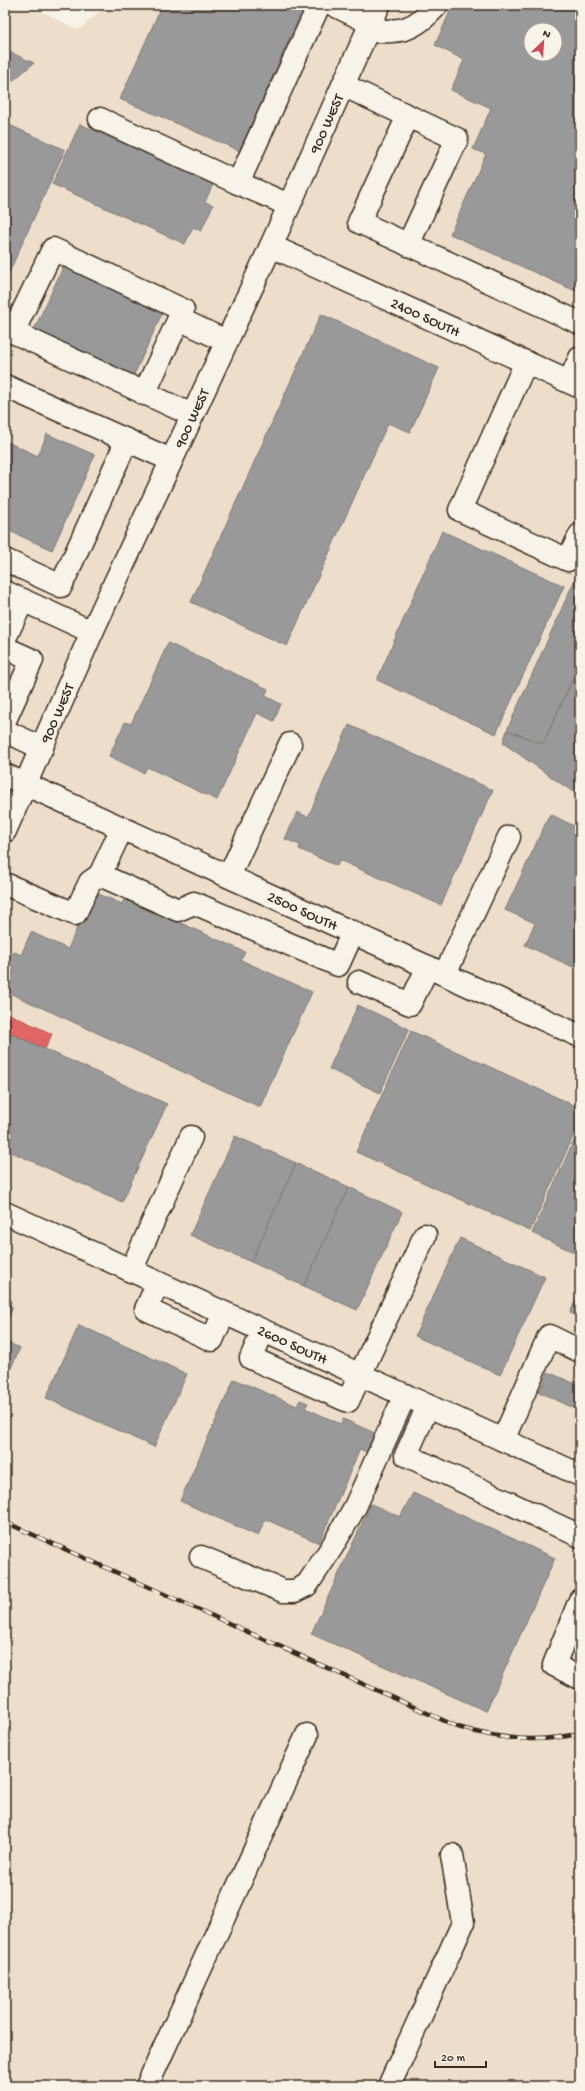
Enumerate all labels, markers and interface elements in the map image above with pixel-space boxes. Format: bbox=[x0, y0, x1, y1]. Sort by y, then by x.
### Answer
north arrow bbox=[523, 22, 563, 62]
text: N bbox=[541, 28, 552, 42]
street label: 900 WEST bbox=[306, 91, 349, 158]
street label: 2400 SOUTH bbox=[387, 295, 463, 342]
street label: 900 WEST bbox=[171, 385, 215, 452]
street label: 900 WEST bbox=[37, 680, 80, 747]
street label: 2500 SOUTH bbox=[264, 888, 340, 936]
street label: 2600 SOUTH bbox=[254, 1322, 330, 1370]
scale bar bbox=[435, 2043, 486, 2069]
text: 20 m bbox=[441, 2052, 466, 2066]

